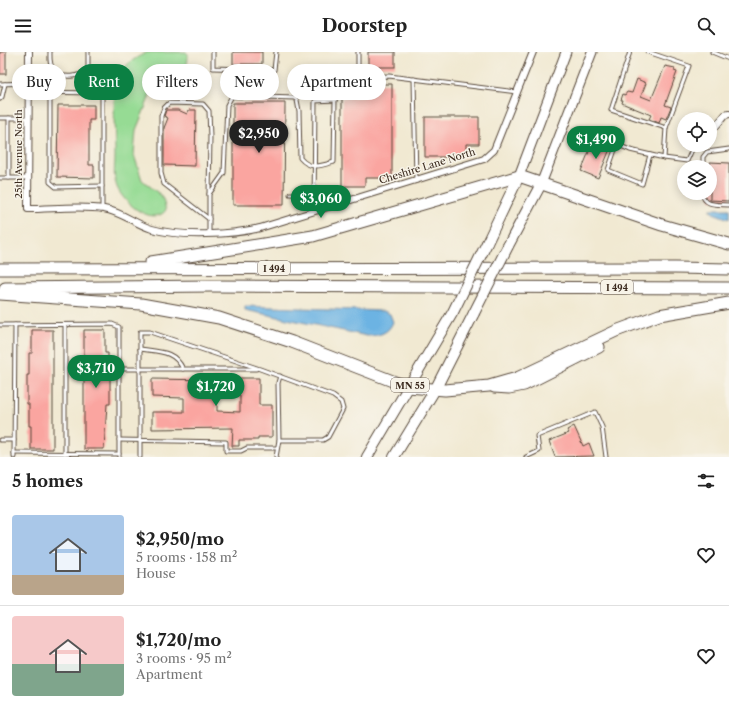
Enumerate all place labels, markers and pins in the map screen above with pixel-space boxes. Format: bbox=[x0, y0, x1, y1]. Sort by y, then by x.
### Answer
pin: $2,950 bbox=[226, 120, 292, 154]
pin: $1,490 bbox=[563, 126, 629, 160]
pin: $3,060 bbox=[288, 185, 354, 219]
pin: $3,710 bbox=[63, 355, 129, 389]
pin: $1,720 bbox=[183, 373, 249, 407]

